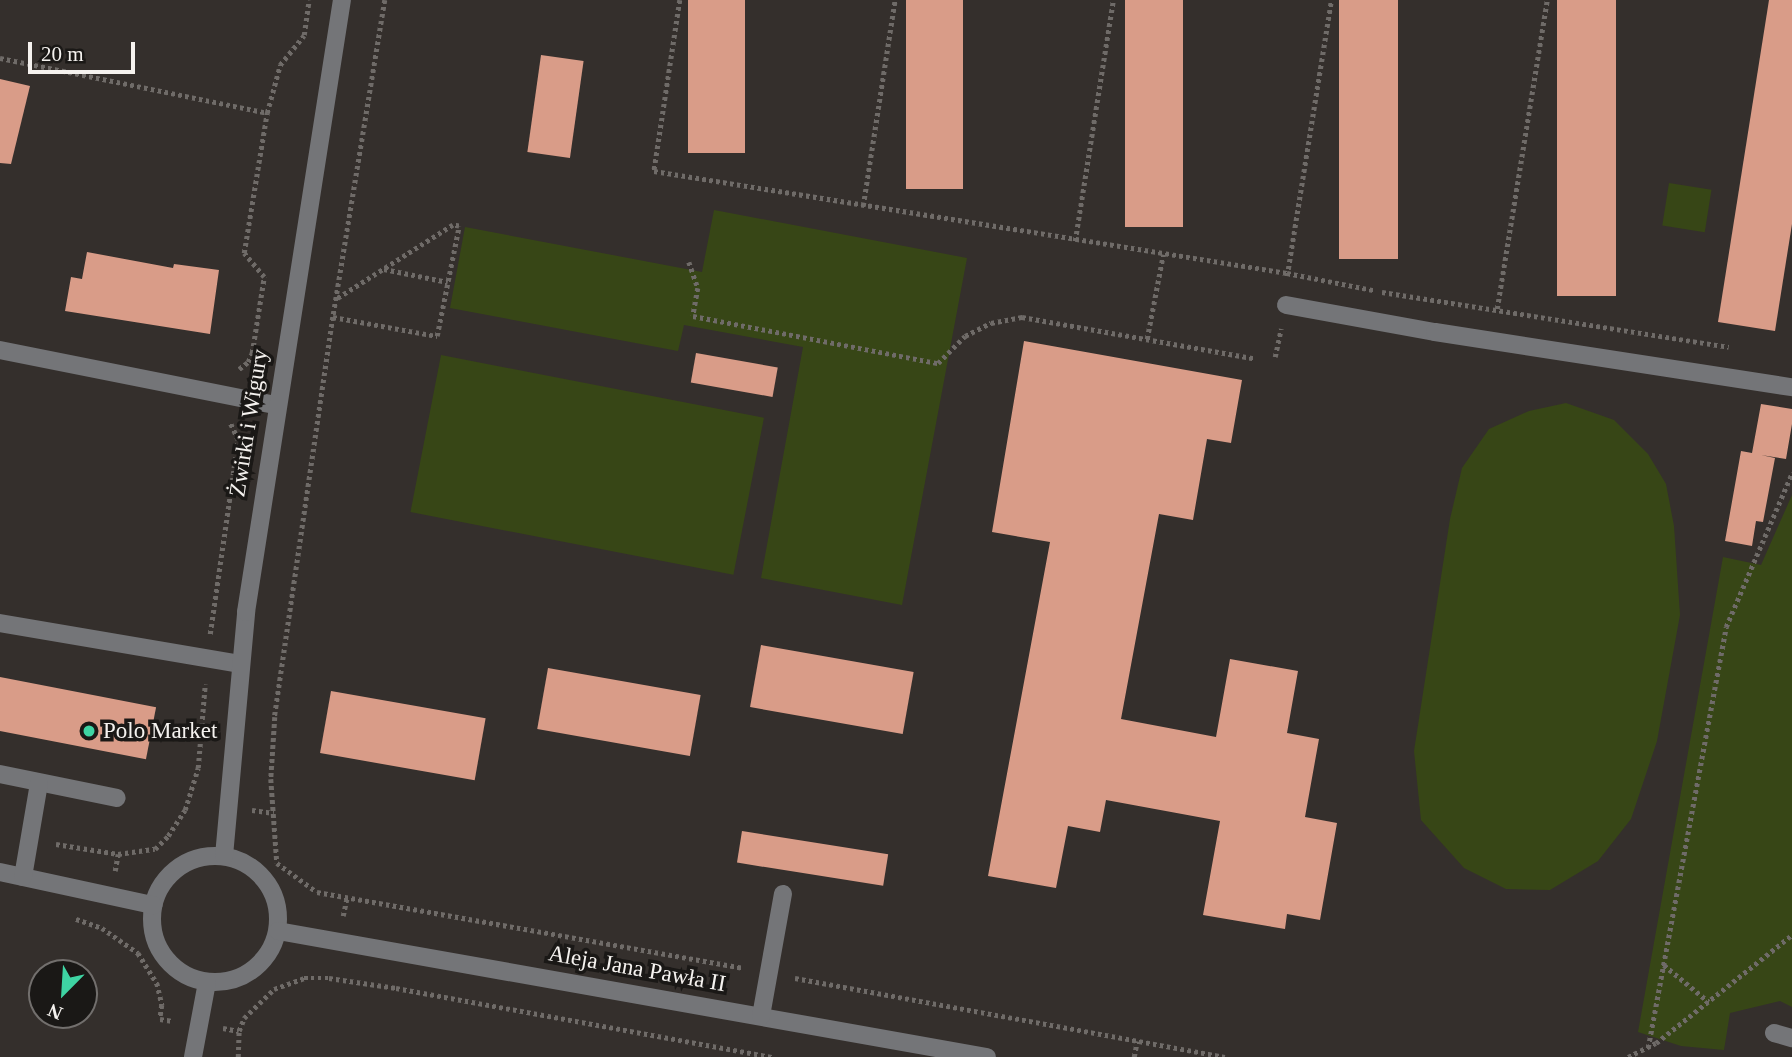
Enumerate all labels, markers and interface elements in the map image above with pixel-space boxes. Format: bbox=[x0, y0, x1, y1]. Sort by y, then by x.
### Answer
scale bar bbox=[32, 28, 138, 72]
text: 20 m bbox=[41, 42, 84, 66]
street label: Żwirki i Wigury bbox=[224, 347, 274, 499]
place label: Polo Market bbox=[103, 717, 217, 745]
marker: Polo Market bbox=[81, 723, 97, 739]
street label: Aleja Jana Pawła II bbox=[546, 940, 728, 998]
north arrow bbox=[28, 959, 98, 1029]
text: N bbox=[45, 999, 66, 1024]

